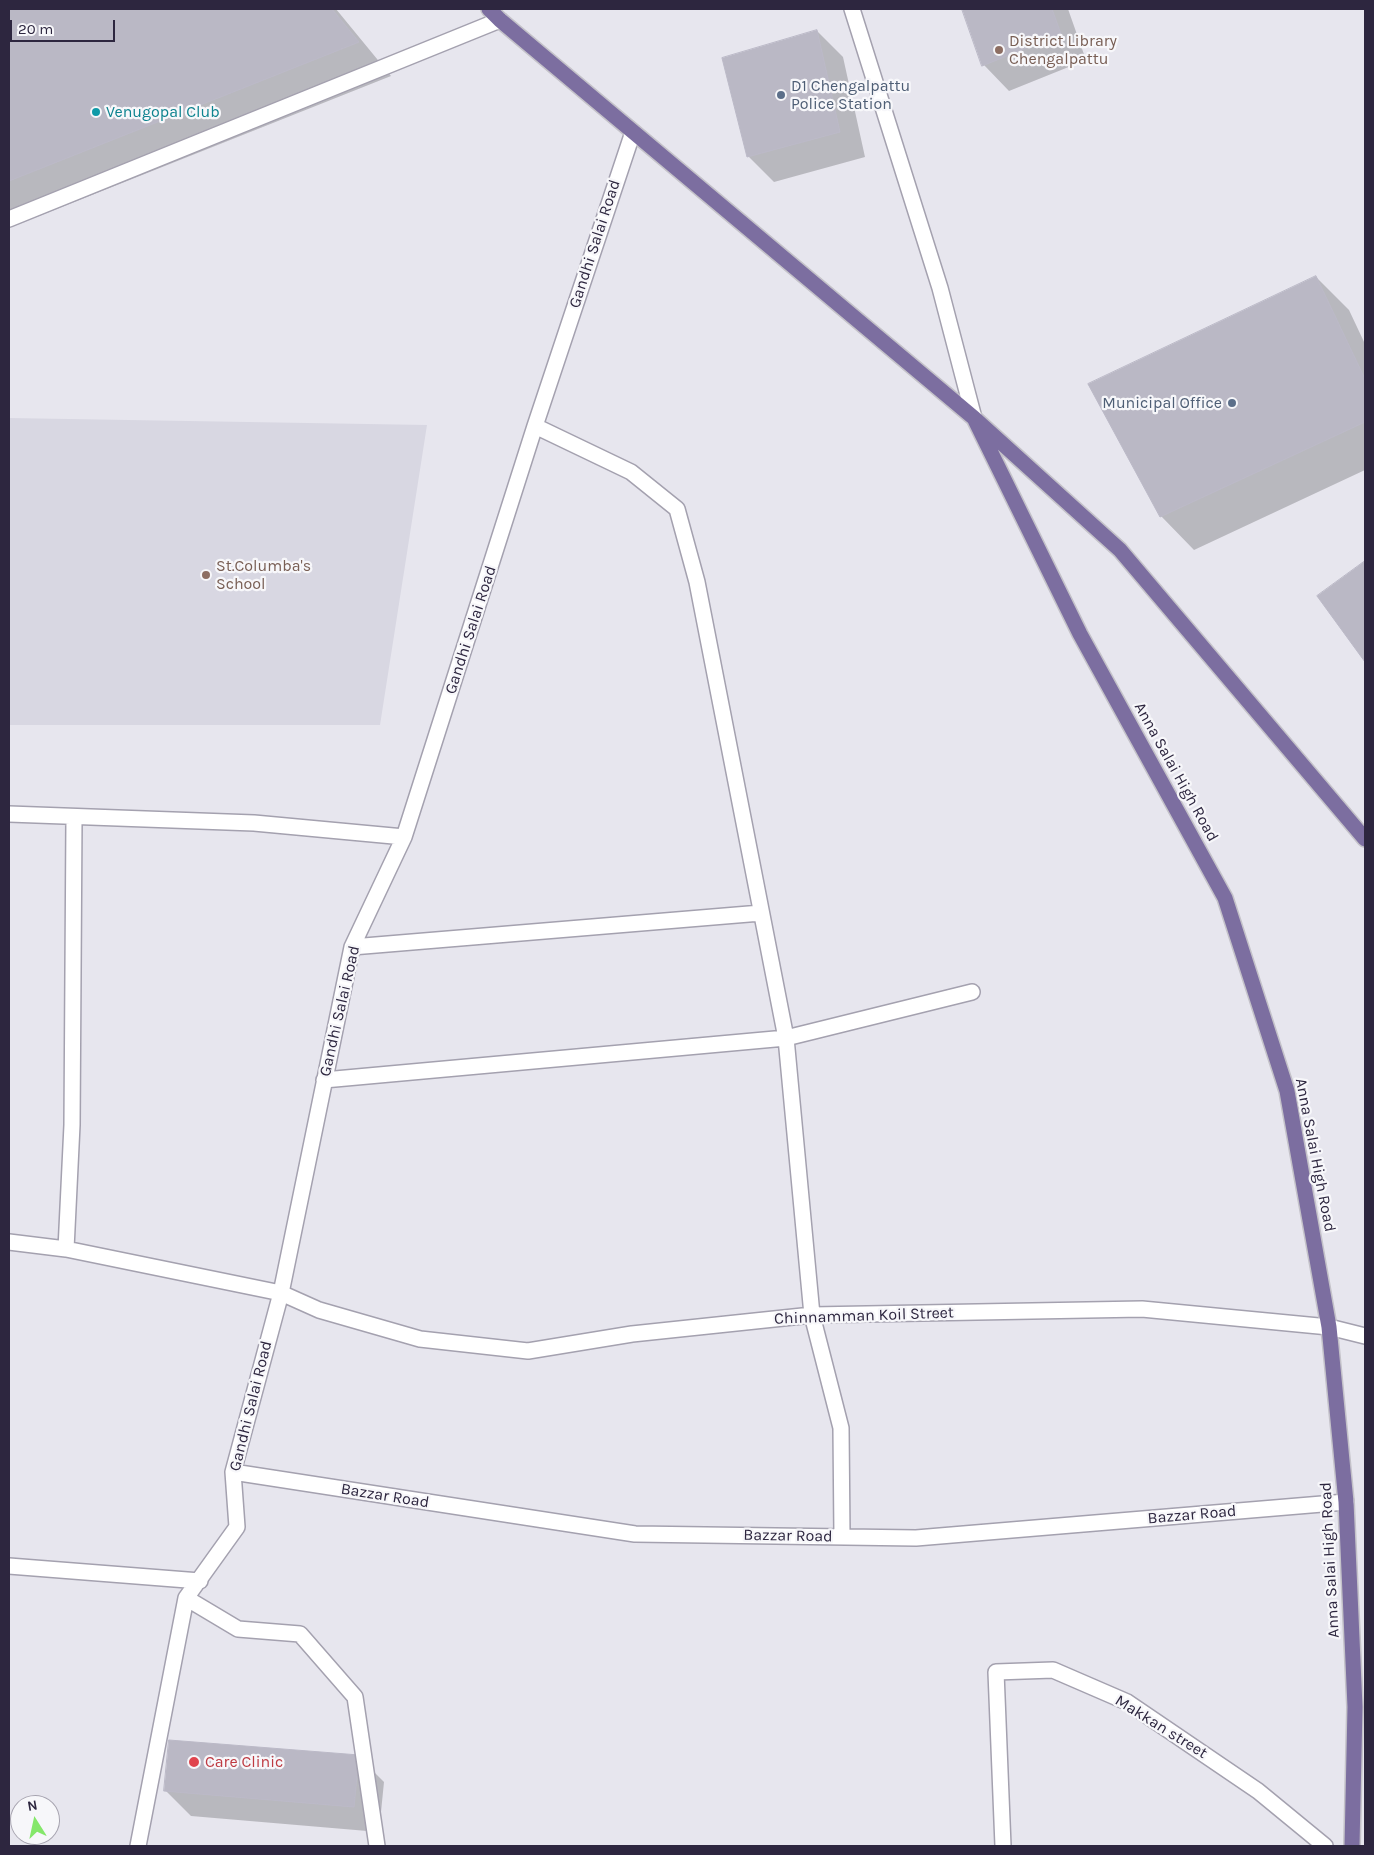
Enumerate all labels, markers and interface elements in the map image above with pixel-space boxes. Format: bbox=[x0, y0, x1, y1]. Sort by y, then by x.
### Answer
scale bar bbox=[12, 10, 118, 42]
text: 20 m bbox=[18, 20, 53, 38]
place label: District Library Chengalpattu bbox=[1009, 31, 1117, 69]
marker: District Library Chengalpattu bbox=[993, 44, 1005, 56]
place label: D1 Chengalpattu Police Station bbox=[791, 76, 910, 114]
marker: D1 Chengalpattu Police Station bbox=[775, 89, 787, 101]
place label: Venugopal Club bbox=[106, 102, 220, 122]
marker: Venugopal Club bbox=[90, 106, 102, 118]
street label: Gandhi Salai Road bbox=[565, 177, 625, 311]
place label: Municipal Office bbox=[1102, 393, 1222, 413]
marker: Municipal Office bbox=[1226, 397, 1238, 409]
place label: St.Columba's School bbox=[216, 556, 311, 594]
street label: Gandhi Salai Road bbox=[441, 563, 501, 697]
marker: St.Columba's School bbox=[200, 569, 212, 581]
street label: Anna Salai High Road bbox=[1130, 699, 1222, 845]
street label: Gandhi Salai Road bbox=[316, 944, 364, 1078]
street label: Anna Salai High Road bbox=[1291, 1076, 1339, 1234]
street label: Chinnamman Koil Street bbox=[774, 1303, 954, 1329]
street label: Gandhi Salai Road bbox=[226, 1339, 276, 1473]
street label: Bazzar Road bbox=[339, 1480, 431, 1512]
street label: Anna Salai High Road bbox=[1316, 1481, 1344, 1639]
street label: Bazzar Road bbox=[1147, 1502, 1237, 1528]
street label: Bazzar Road bbox=[743, 1526, 833, 1546]
street label: Makkan street bbox=[1111, 1691, 1211, 1763]
place label: Care Clinic bbox=[205, 1752, 283, 1772]
marker: Care Clinic bbox=[187, 1755, 201, 1769]
north arrow bbox=[10, 1795, 60, 1845]
text: N bbox=[26, 1796, 39, 1815]

